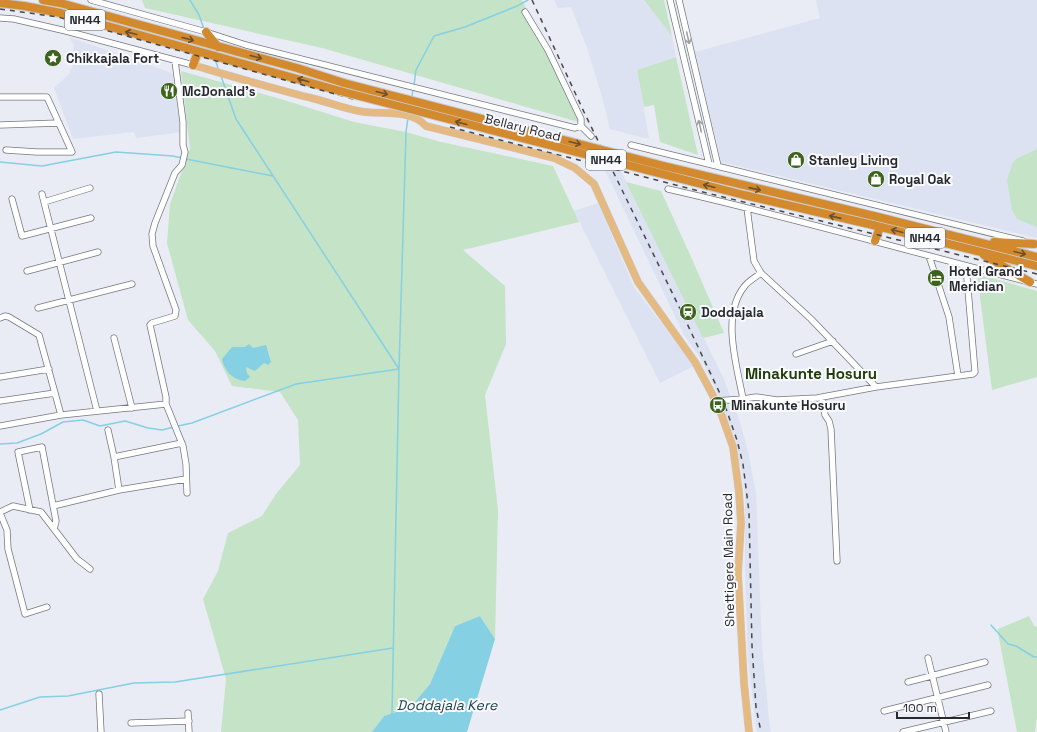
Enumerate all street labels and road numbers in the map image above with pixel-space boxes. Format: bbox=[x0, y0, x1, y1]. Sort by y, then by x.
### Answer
road number: NH44 bbox=[65, 10, 105, 30]
street label: Bellary Road bbox=[483, 110, 563, 145]
road number: NH44 bbox=[586, 150, 626, 170]
road number: NH44 bbox=[905, 228, 945, 248]
street label: Shettigere Main Road bbox=[719, 493, 738, 627]

